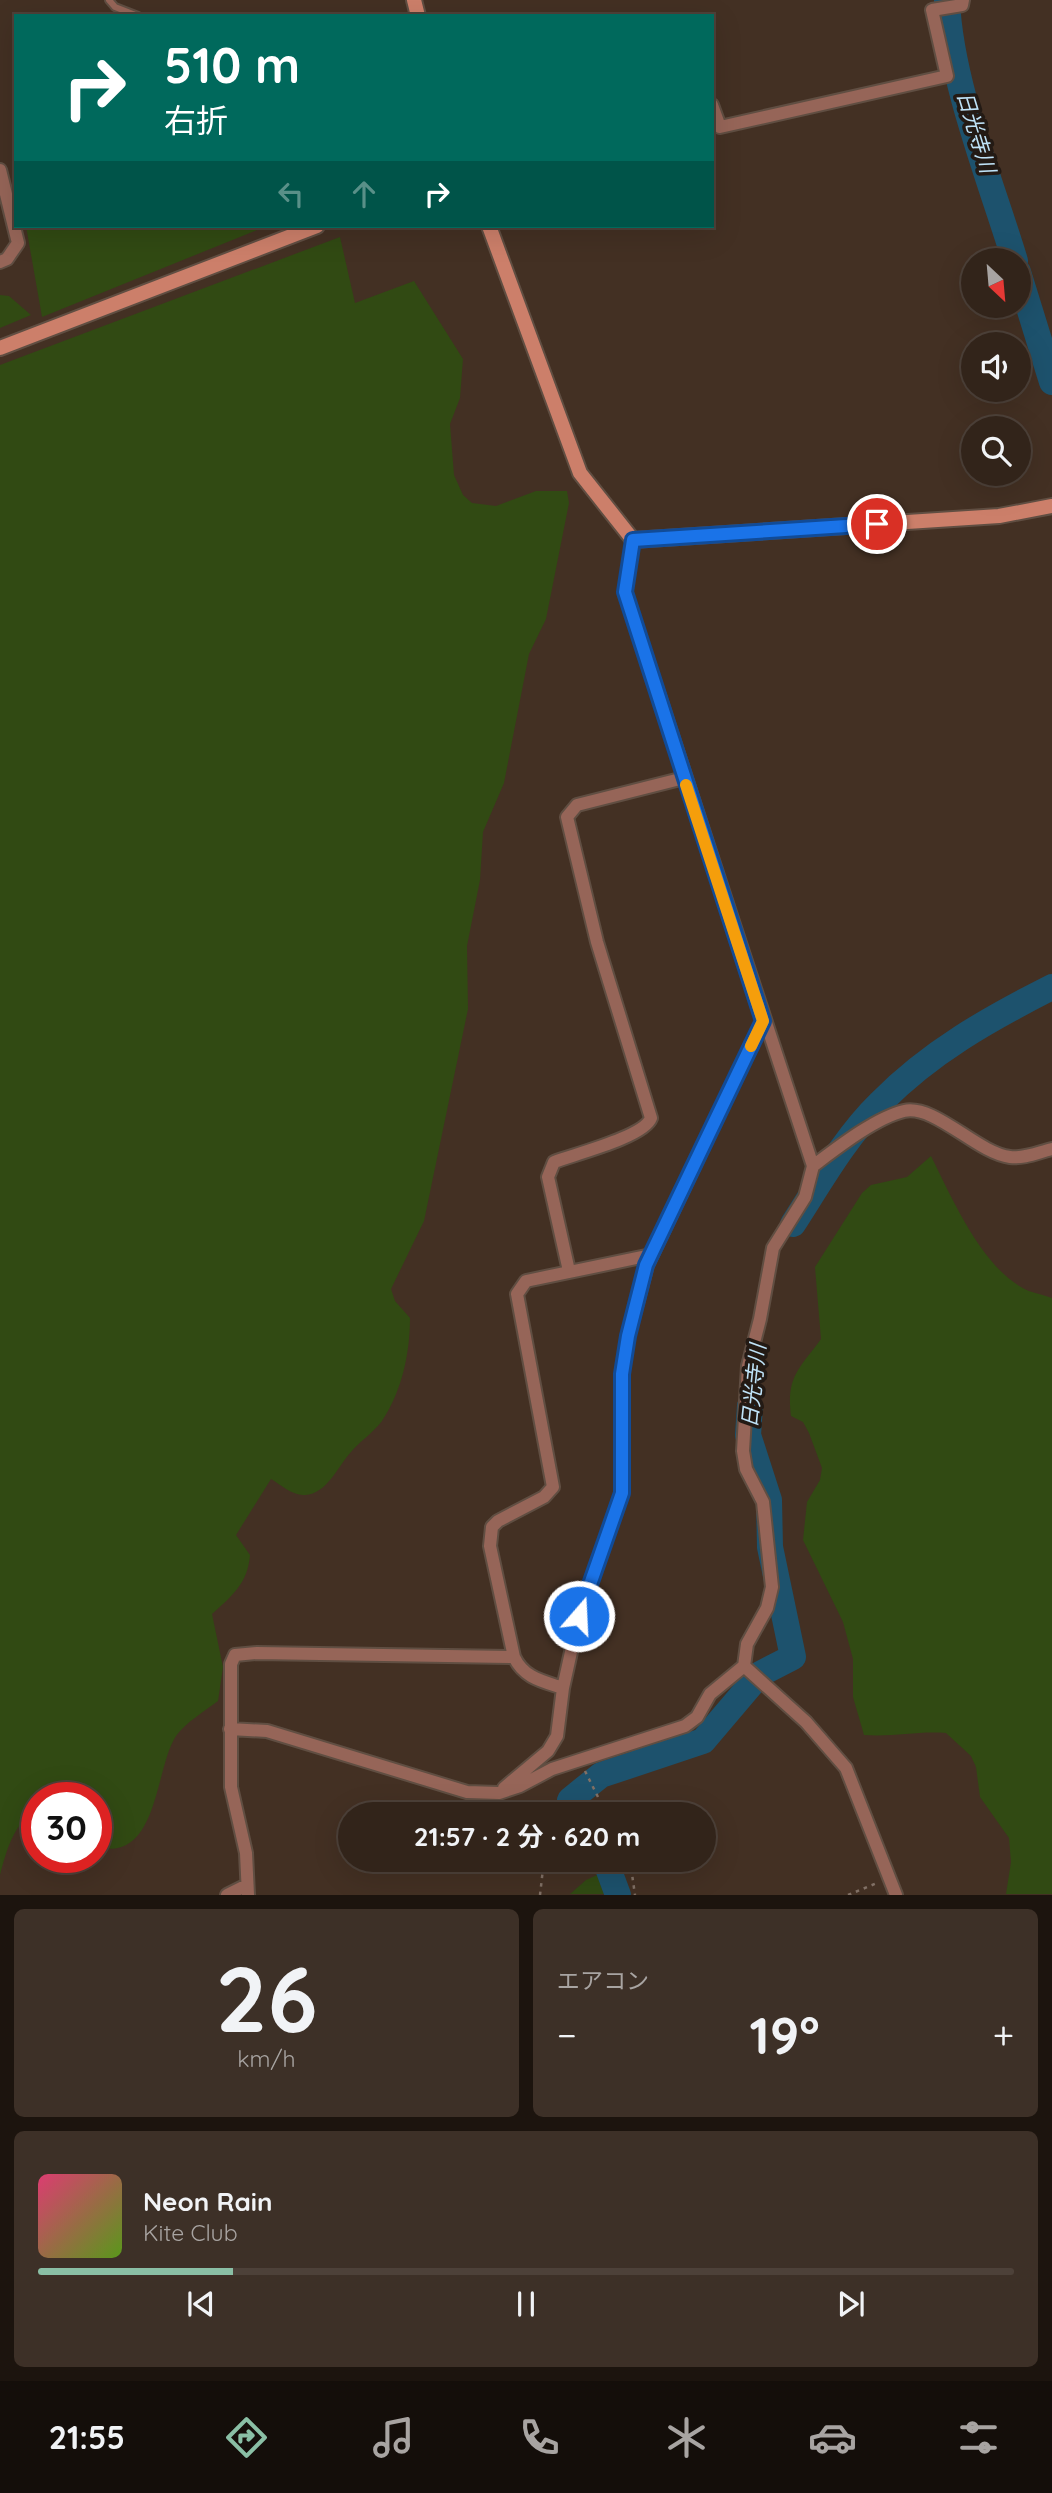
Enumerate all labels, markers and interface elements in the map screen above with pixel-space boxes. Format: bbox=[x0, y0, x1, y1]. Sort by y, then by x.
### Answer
text: 510 m bbox=[164, 34, 300, 95]
icon: right bbox=[49, 42, 140, 133]
water label: 日光寺川 bbox=[952, 88, 1002, 178]
text: 右折 bbox=[164, 100, 228, 140]
icon: left bbox=[272, 175, 310, 213]
icon: ahead bbox=[345, 175, 383, 213]
icon: right bbox=[418, 175, 456, 213]
north arrow bbox=[961, 248, 1031, 318]
map controls bbox=[961, 248, 1031, 486]
button: sound bbox=[961, 332, 1031, 402]
button: search bbox=[961, 416, 1031, 486]
pin bbox=[847, 494, 907, 554]
icon: arrive bbox=[858, 505, 896, 543]
water label: 日光寺川 bbox=[736, 1341, 771, 1429]
position arrow bbox=[542, 1579, 616, 1653]
speed limit sign: 30 bbox=[21, 1782, 112, 1873]
text: 21:57 · 2 分 · 620 m bbox=[414, 1820, 640, 1853]
text: 26 bbox=[215, 1941, 318, 2055]
text: エアコン bbox=[557, 1966, 649, 1995]
text: 19° bbox=[750, 2002, 820, 2067]
text: − bbox=[557, 2011, 577, 2059]
text: + bbox=[993, 2011, 1014, 2059]
text: km/h bbox=[237, 2044, 296, 2073]
text: Neon Rain bbox=[143, 2185, 272, 2218]
text: Kite Club bbox=[143, 2218, 238, 2247]
icon: previous bbox=[182, 2285, 220, 2323]
icon: pause bbox=[507, 2285, 545, 2323]
icon: next bbox=[832, 2285, 870, 2323]
icon: directions bbox=[222, 2413, 271, 2462]
icon: music bbox=[369, 2413, 418, 2462]
icon: phone bbox=[515, 2413, 564, 2462]
icon: climate bbox=[662, 2413, 711, 2462]
icon: car bbox=[808, 2413, 857, 2462]
icon: filters bbox=[954, 2413, 1003, 2462]
text: 21:55 bbox=[49, 2417, 125, 2457]

